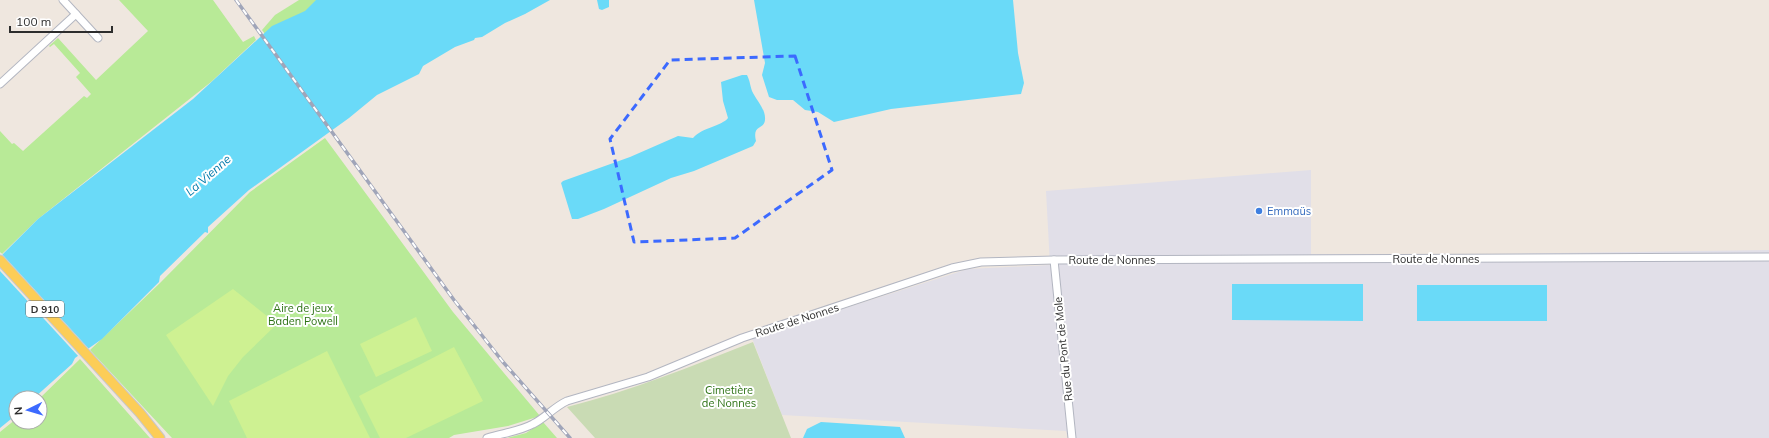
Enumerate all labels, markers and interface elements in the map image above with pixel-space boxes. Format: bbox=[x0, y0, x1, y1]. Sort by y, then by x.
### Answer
scale bar bbox=[10, 8, 112, 34]
text: 100 m bbox=[16, 14, 51, 29]
water label: La Vienne bbox=[182, 151, 234, 199]
place label: Emmaüs bbox=[1267, 204, 1311, 218]
marker: Emmaüs bbox=[1254, 206, 1264, 216]
street label: Route de Nonnes bbox=[1392, 252, 1480, 266]
street label: Route de Nonnes bbox=[1068, 253, 1156, 267]
street label: Rue du Pont de Mole bbox=[1051, 296, 1075, 402]
street label: Route de Nonnes bbox=[753, 300, 841, 340]
road number: D 910 bbox=[26, 301, 64, 317]
park label: Aire de jeux Baden Powell bbox=[268, 301, 338, 328]
park label: Cimetière de Nonnes bbox=[702, 383, 756, 410]
north arrow bbox=[8, 390, 48, 430]
text: N bbox=[11, 406, 25, 416]

